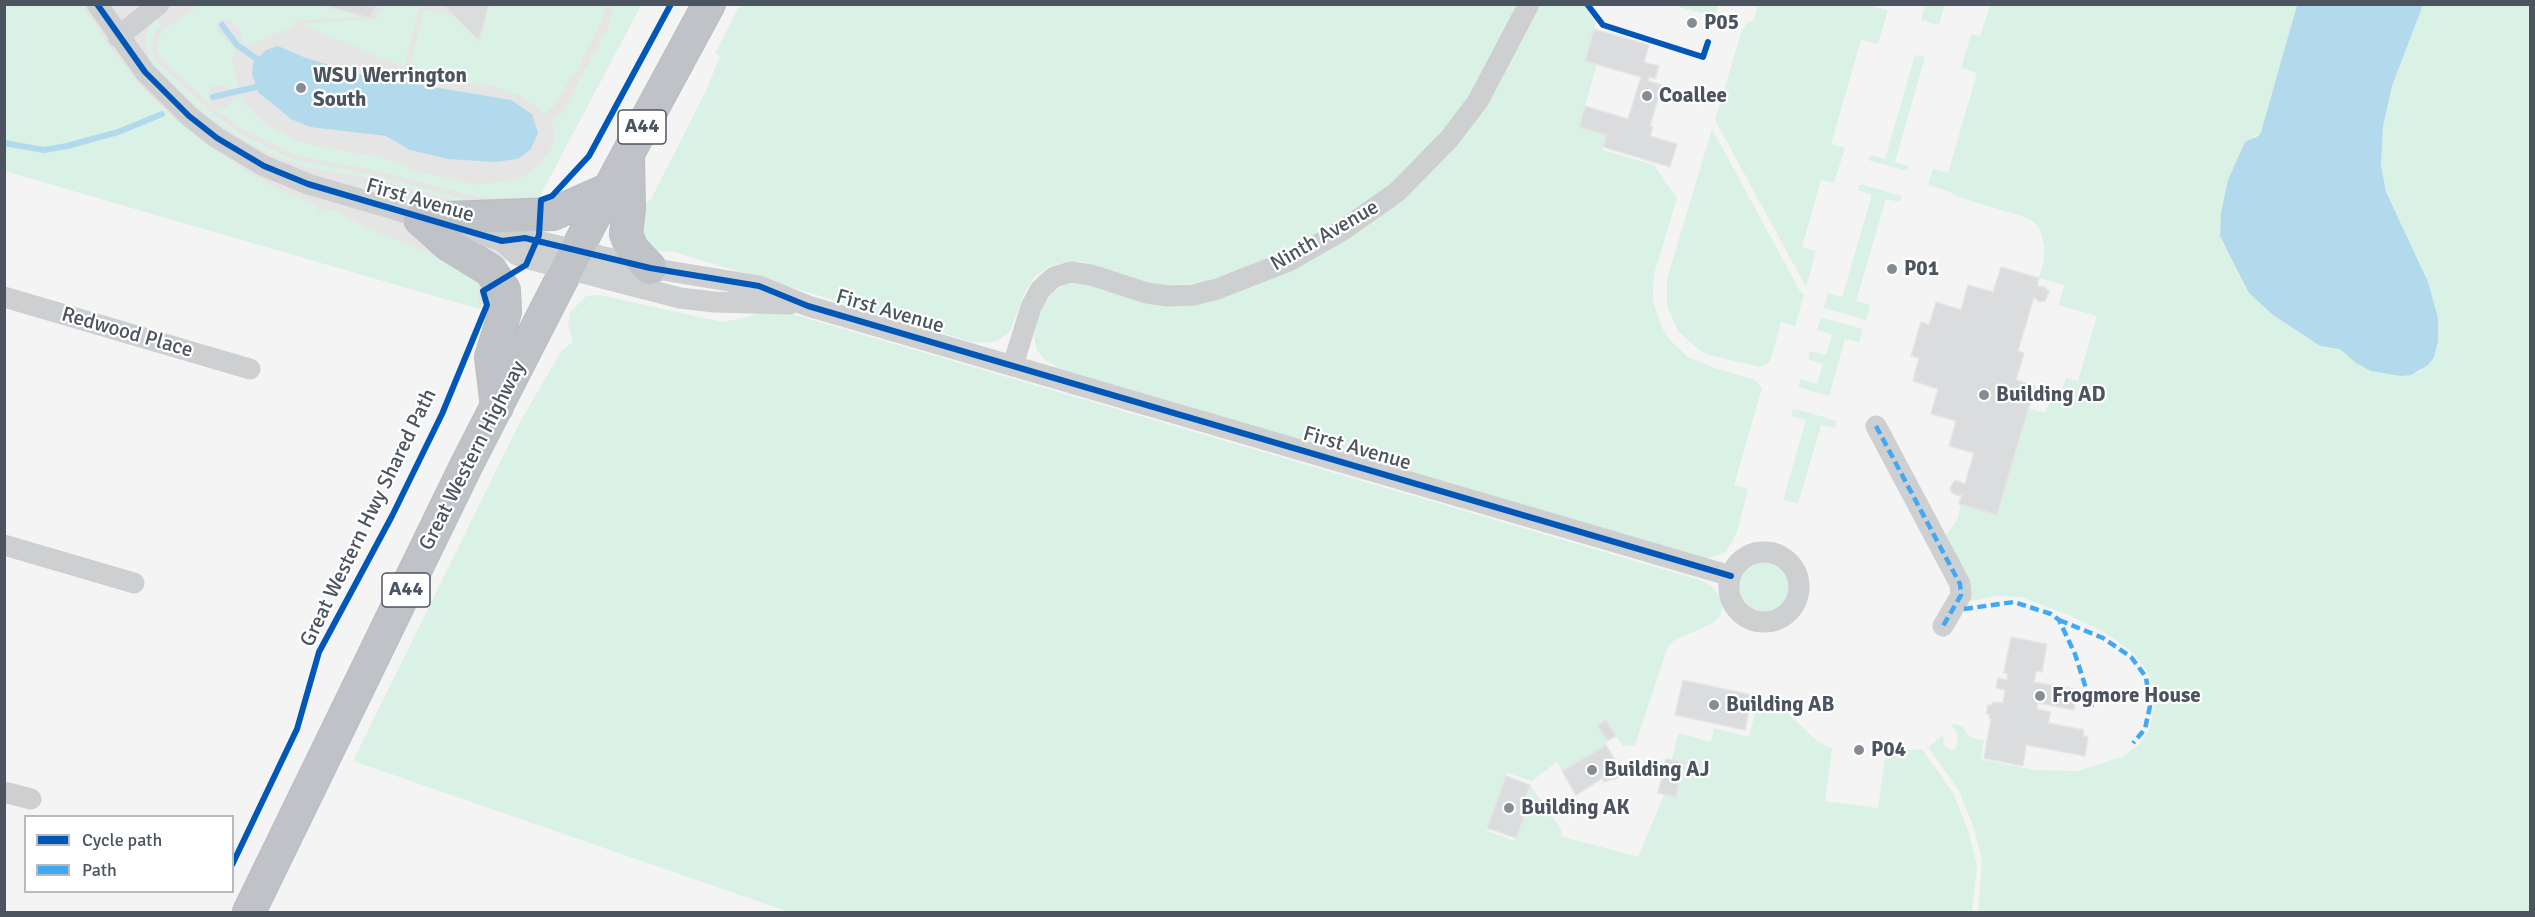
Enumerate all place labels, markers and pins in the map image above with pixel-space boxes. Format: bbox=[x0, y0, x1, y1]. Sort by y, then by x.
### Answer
place label: P05 bbox=[1704, 10, 1739, 36]
marker: P05 bbox=[1685, 16, 1699, 30]
place label: WSU Werrington South bbox=[313, 63, 467, 113]
marker: WSU Werrington South bbox=[294, 81, 308, 95]
place label: Coallee bbox=[1659, 83, 1727, 109]
marker: Coallee bbox=[1640, 89, 1654, 103]
place label: P01 bbox=[1904, 256, 1939, 282]
marker: P01 bbox=[1885, 262, 1899, 276]
place label: Building AD bbox=[1996, 382, 2105, 408]
marker: Building AD bbox=[1977, 388, 1991, 402]
place label: Frogmore House bbox=[2052, 683, 2201, 709]
marker: Frogmore House bbox=[2033, 689, 2047, 703]
place label: Building AB bbox=[1726, 692, 1834, 718]
marker: Building AB bbox=[1707, 698, 1721, 712]
place label: P04 bbox=[1871, 737, 1906, 763]
marker: P04 bbox=[1852, 743, 1866, 757]
place label: Building AJ bbox=[1604, 757, 1710, 783]
marker: Building AJ bbox=[1585, 763, 1599, 777]
place label: Building AK bbox=[1521, 795, 1629, 821]
marker: Building AK bbox=[1502, 801, 1516, 815]

